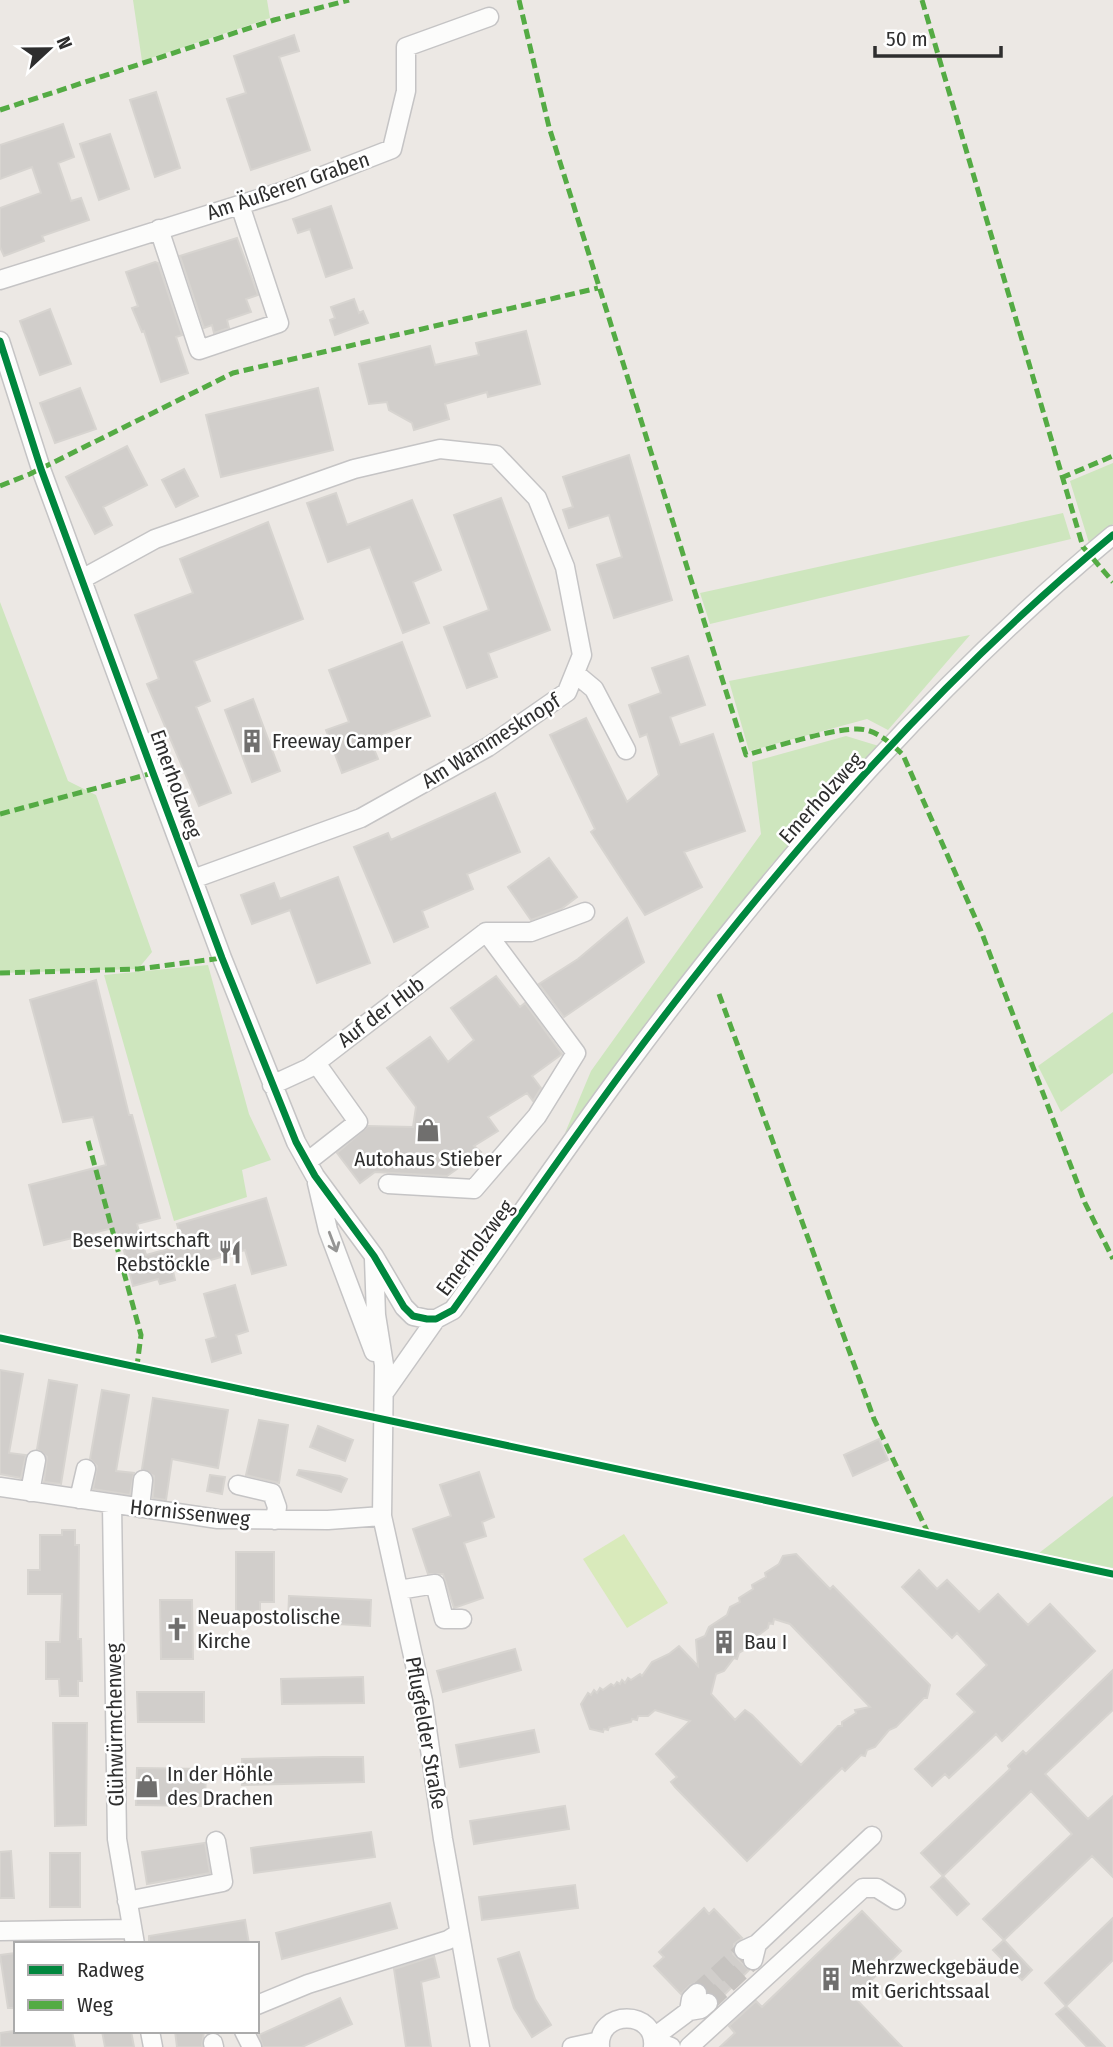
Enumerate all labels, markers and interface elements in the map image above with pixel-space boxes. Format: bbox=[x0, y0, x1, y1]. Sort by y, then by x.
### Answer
north arrow bbox=[14, 14, 84, 84]
scale bar bbox=[875, 14, 1001, 58]
text: 50 m bbox=[886, 26, 928, 52]
text: N bbox=[52, 33, 77, 52]
street label: Am Äußeren Graben bbox=[203, 146, 373, 226]
street label: Am Wammesknopf bbox=[417, 687, 566, 794]
street label: Emerholzweg bbox=[144, 726, 208, 842]
building icon: Freeway Camper bbox=[238, 727, 266, 755]
place label: Freeway Camper bbox=[272, 728, 412, 754]
street label: Emerholzweg bbox=[773, 747, 869, 849]
street label: Auf der Hub bbox=[332, 971, 430, 1053]
shop icon: Autohaus Stieber bbox=[414, 1116, 442, 1144]
place label: Autohaus Stieber bbox=[354, 1146, 503, 1172]
street label: Emerholzweg bbox=[430, 1195, 520, 1301]
place label: Besenwirtschaft Rebstöckle bbox=[72, 1227, 210, 1277]
one-way arrow bbox=[327, 1230, 340, 1252]
restaurant icon: Besenwirtschaft Rebstöckle bbox=[216, 1238, 244, 1266]
street label: Hornissenweg bbox=[129, 1494, 251, 1532]
place label: Neuapostolische Kirche bbox=[197, 1604, 340, 1654]
church icon: Neuapostolische Kirche bbox=[163, 1615, 191, 1643]
building icon: Bau I bbox=[710, 1628, 738, 1656]
place label: Bau I bbox=[744, 1629, 787, 1655]
street label: Glühwürmchenweg bbox=[101, 1643, 129, 1807]
street label: Pflugfelder Straße bbox=[400, 1654, 452, 1812]
place label: In der Höhle des Drachen bbox=[167, 1761, 273, 1811]
shop icon: In der Höhle des Drachen bbox=[133, 1772, 161, 1800]
legend bbox=[14, 1942, 259, 2033]
place label: Mehrzweckgebäude mit Gerichtssaal bbox=[851, 1954, 1019, 2004]
text: Radweg bbox=[77, 1957, 144, 1983]
building icon: Mehrzweckgebäude mit Gerichtssaal bbox=[817, 1965, 845, 1993]
text: Weg bbox=[77, 1992, 113, 2018]

